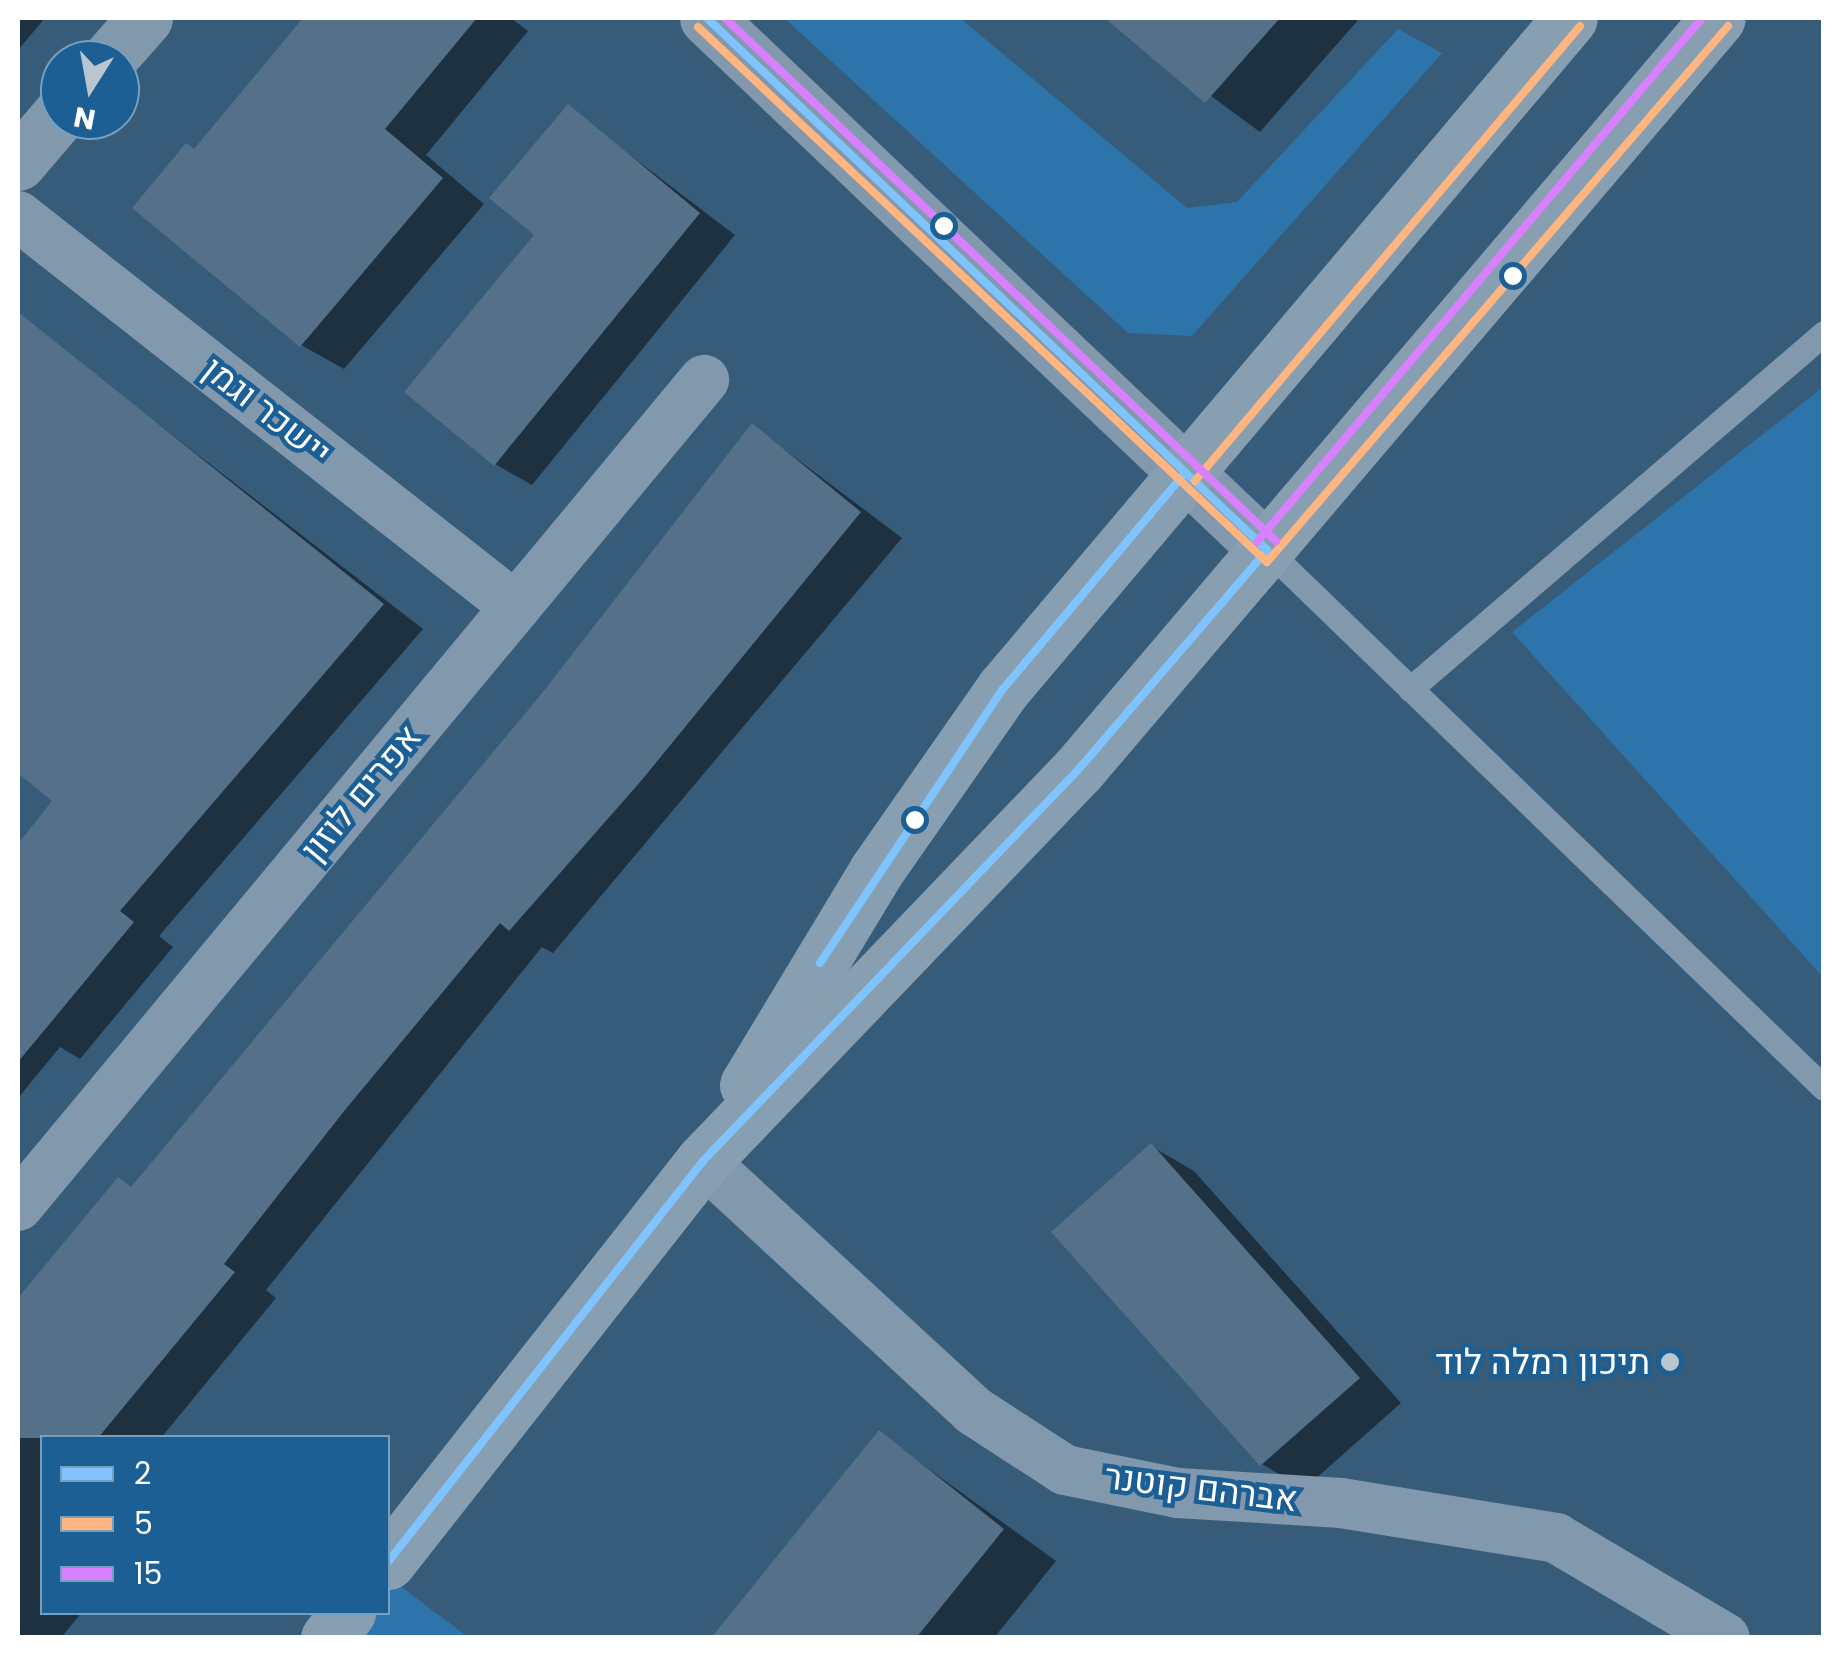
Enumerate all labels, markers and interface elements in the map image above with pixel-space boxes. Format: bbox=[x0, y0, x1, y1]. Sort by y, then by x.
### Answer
north arrow bbox=[40, 40, 140, 140]
text: N bbox=[71, 97, 99, 139]
unlabelled marker bbox=[934, 216, 954, 236]
unlabelled marker bbox=[1503, 266, 1523, 286]
street label: יישכר וגמן bbox=[195, 348, 339, 474]
street label: אפרים לוזון bbox=[292, 716, 430, 870]
unlabelled marker bbox=[905, 810, 925, 830]
place label: תיכון רמלה לוד bbox=[1435, 1341, 1650, 1383]
marker: תיכון רמלה לוד bbox=[1659, 1351, 1681, 1373]
legend bbox=[40, 1435, 390, 1615]
text: 2 bbox=[134, 1452, 151, 1495]
street label: אברהם קוטנר bbox=[1102, 1455, 1300, 1521]
text: 5 bbox=[134, 1502, 153, 1545]
text: 15 bbox=[134, 1552, 162, 1595]

